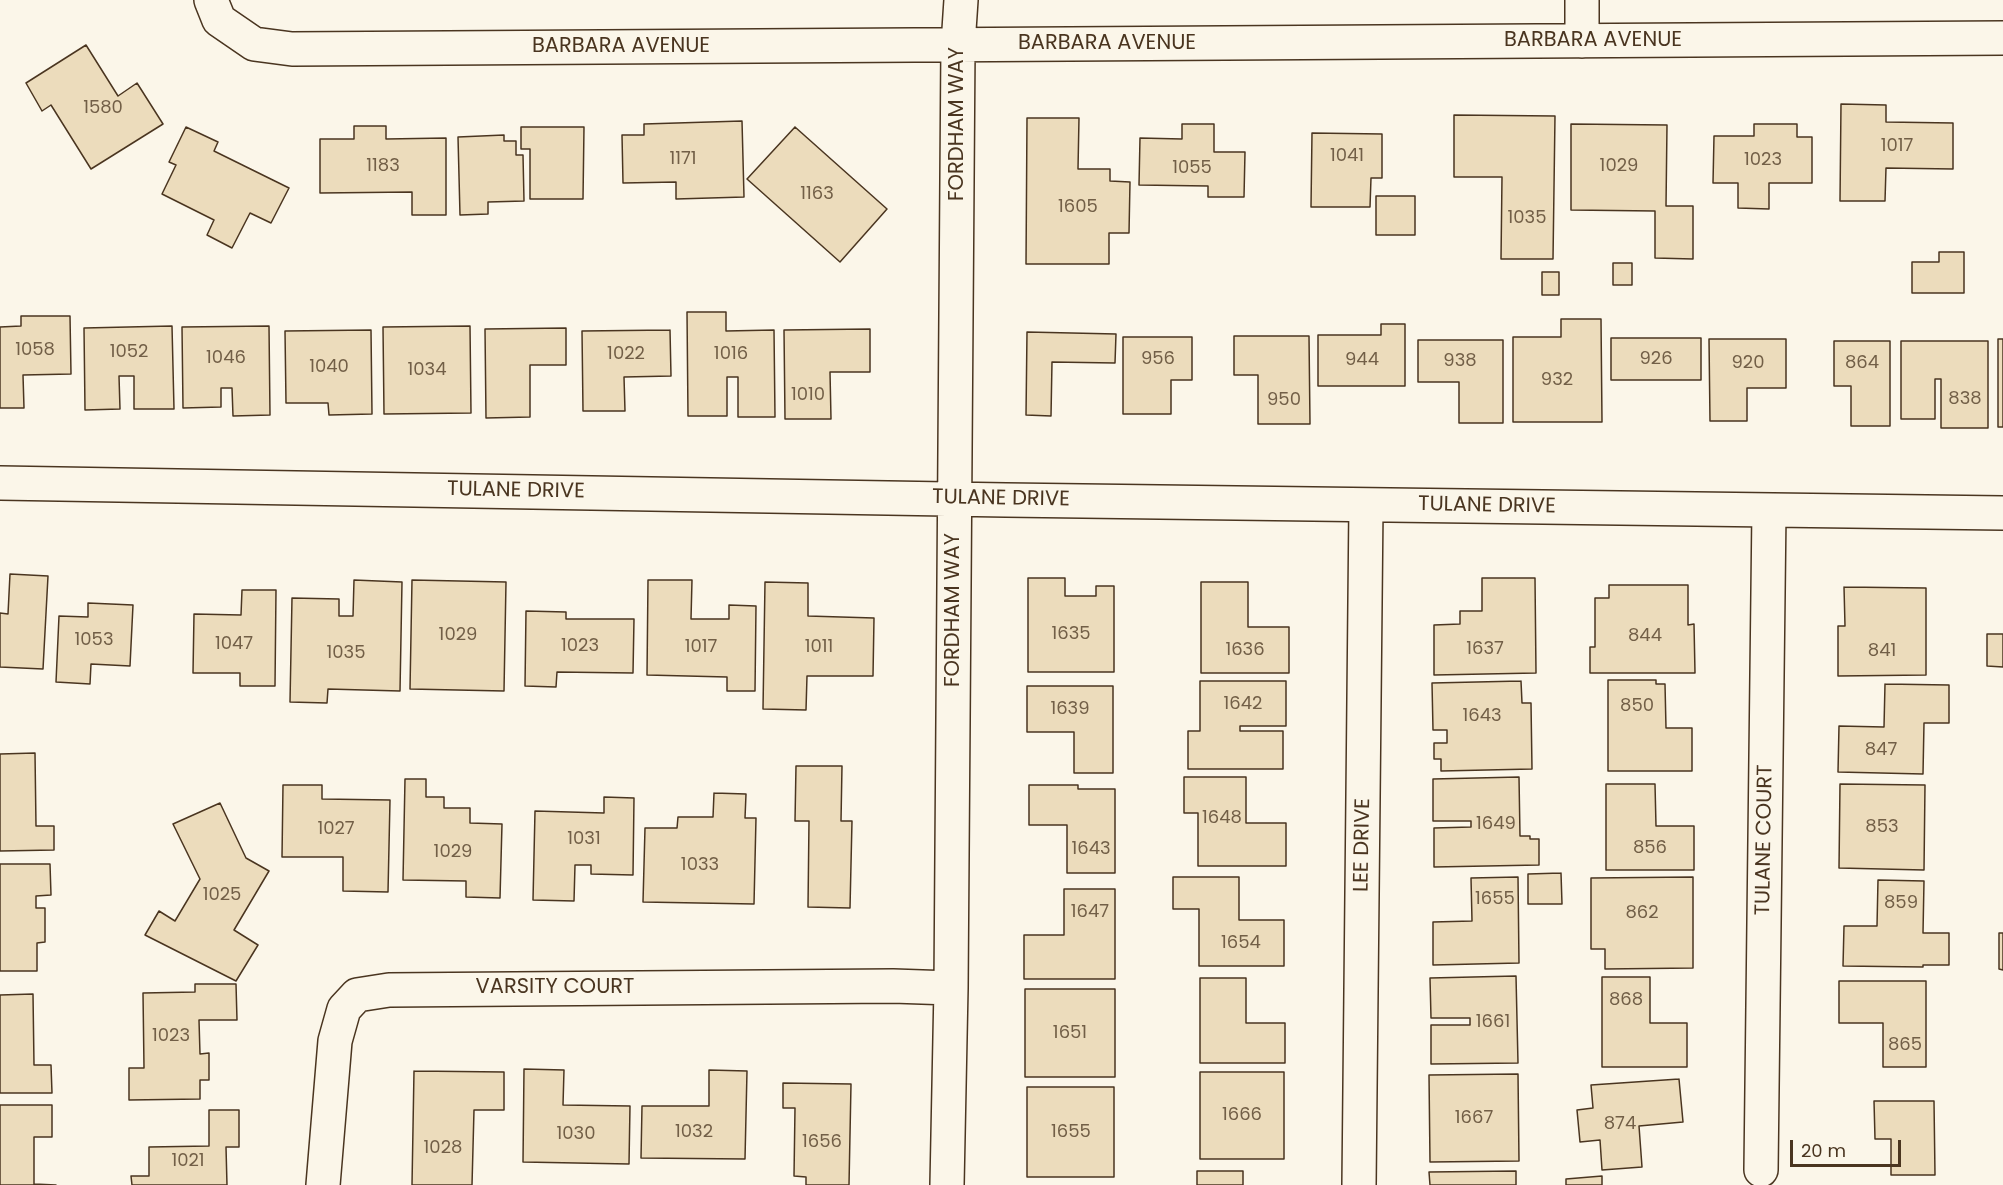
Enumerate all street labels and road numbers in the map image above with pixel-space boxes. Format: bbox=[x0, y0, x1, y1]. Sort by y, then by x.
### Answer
street label: BARBARA AVENUE bbox=[1504, 28, 1682, 54]
street label: BARBARA AVENUE bbox=[1018, 31, 1196, 57]
street label: BARBARA AVENUE bbox=[532, 34, 710, 60]
street label: FORDHAM WAY bbox=[945, 47, 971, 201]
street label: TULANE DRIVE bbox=[447, 477, 585, 505]
street label: TULANE DRIVE bbox=[932, 485, 1070, 513]
street label: TULANE DRIVE bbox=[1418, 492, 1556, 520]
street label: FORDHAM WAY bbox=[941, 533, 967, 687]
street label: TULANE COURT bbox=[1751, 764, 1779, 916]
street label: LEE DRIVE bbox=[1350, 798, 1376, 892]
street label: VARSITY COURT bbox=[476, 975, 634, 1001]

